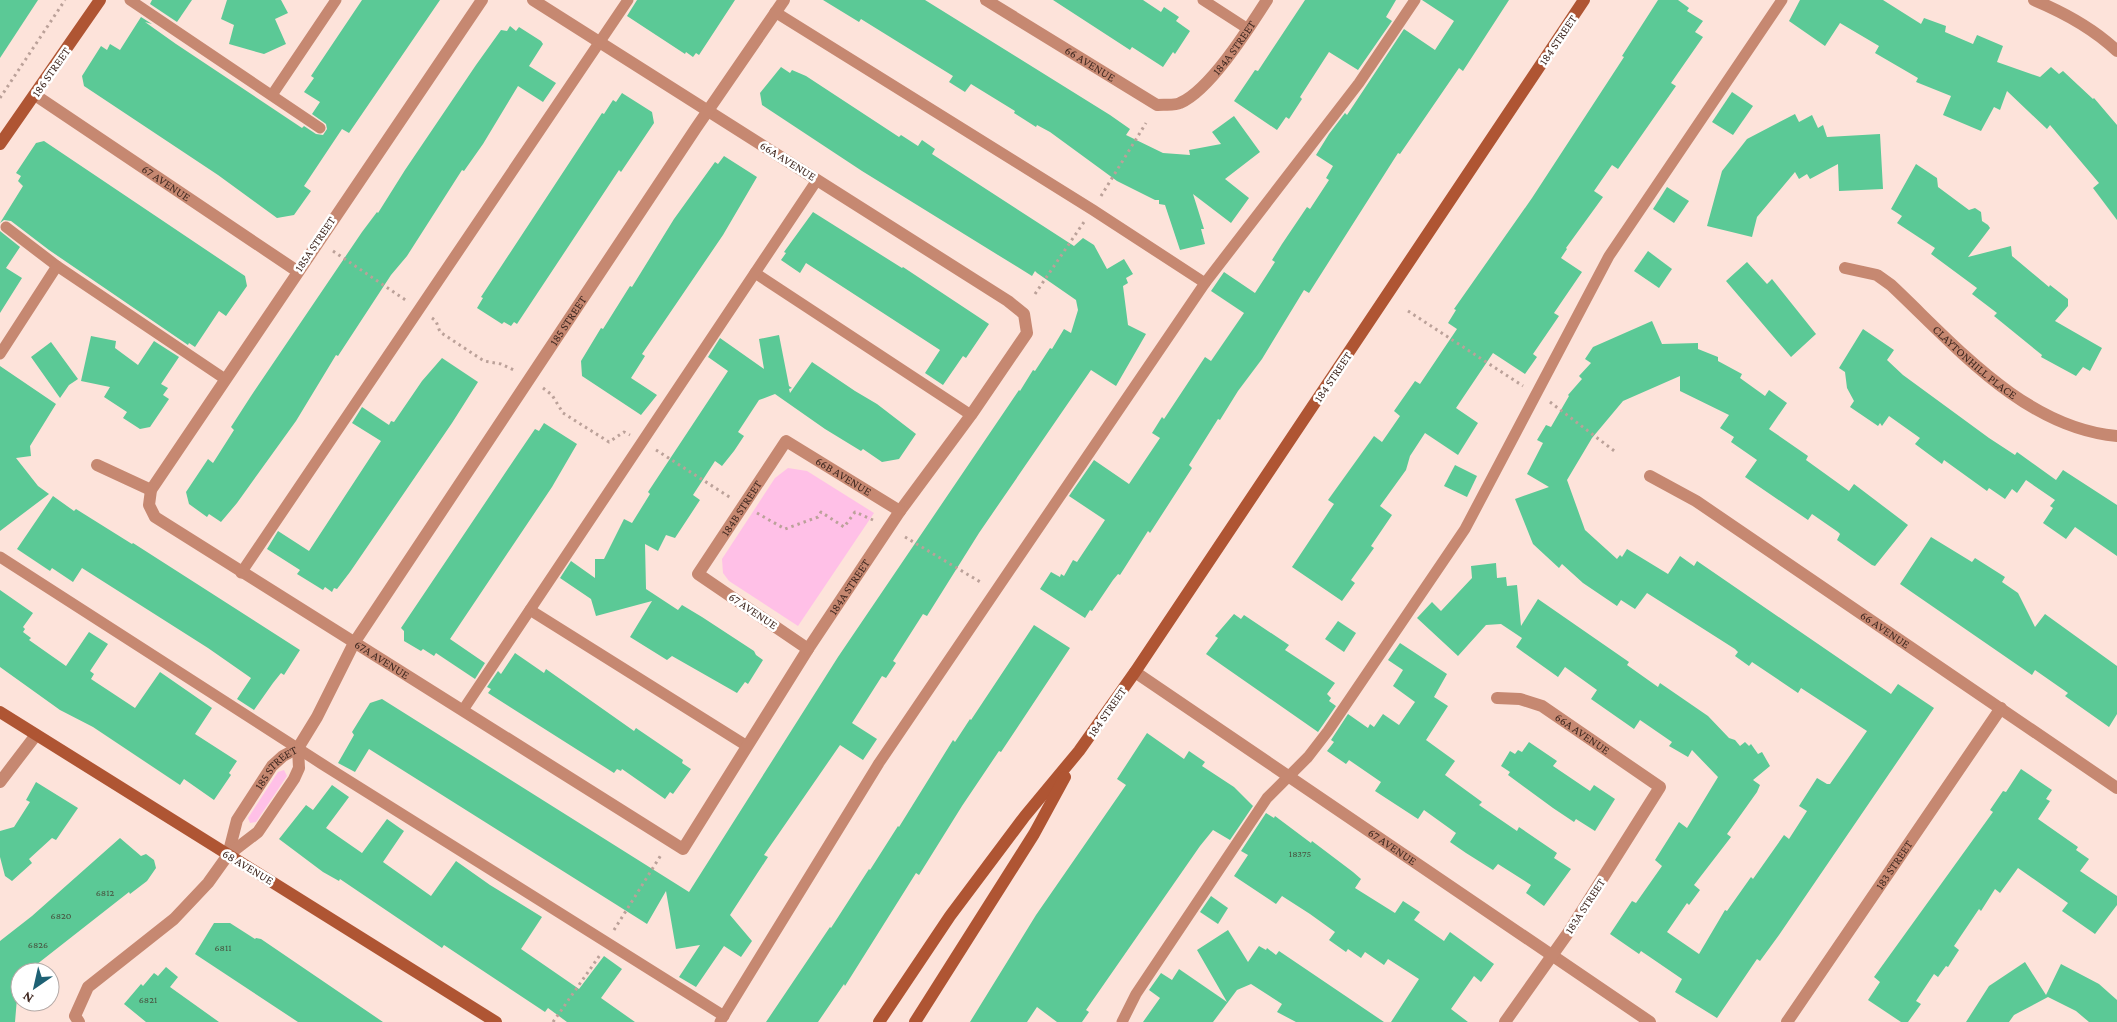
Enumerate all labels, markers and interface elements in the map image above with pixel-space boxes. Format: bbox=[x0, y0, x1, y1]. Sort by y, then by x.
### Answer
street label: 184 STREET bbox=[1536, 12, 1580, 68]
street label: 184A STREET bbox=[1210, 17, 1259, 78]
street label: 66 AVENUE bbox=[1062, 43, 1118, 85]
street label: 186 STREET bbox=[29, 44, 73, 99]
street label: 66A AVENUE bbox=[757, 138, 819, 184]
street label: 67 AVENUE bbox=[139, 162, 194, 205]
street label: 185A STREET bbox=[292, 214, 339, 274]
street label: 185 STREET bbox=[547, 293, 590, 348]
street label: CLAYTONHILL PLACE bbox=[1930, 322, 2020, 402]
street label: 184 STREET bbox=[1311, 349, 1355, 405]
street label: 66B AVENUE bbox=[813, 454, 874, 499]
street label: 184B STREET bbox=[718, 477, 765, 539]
street label: 184A STREET bbox=[826, 556, 873, 617]
street label: 67 AVENUE bbox=[726, 590, 780, 633]
street label: 66 AVENUE bbox=[1858, 608, 1913, 652]
street label: 67A AVENUE bbox=[352, 637, 412, 682]
street label: 184 STREET bbox=[1085, 684, 1129, 739]
street label: 66A AVENUE bbox=[1552, 710, 1613, 758]
street label: 185 STREET bbox=[252, 743, 300, 792]
street label: 67 AVENUE bbox=[1365, 825, 1420, 868]
street label: 183 STREET bbox=[1872, 837, 1916, 892]
street label: 68 AVENUE bbox=[220, 846, 276, 888]
house number: 18375 bbox=[1289, 848, 1311, 859]
street label: 183A STREET bbox=[1562, 875, 1608, 936]
house number: 6812 bbox=[96, 887, 115, 898]
house number: 6820 bbox=[51, 910, 72, 921]
house number: 6826 bbox=[28, 939, 48, 950]
house number: 6811 bbox=[214, 942, 232, 953]
north arrow bbox=[10, 962, 60, 1012]
text: N bbox=[19, 988, 36, 1007]
house number: 6821 bbox=[139, 994, 157, 1005]

